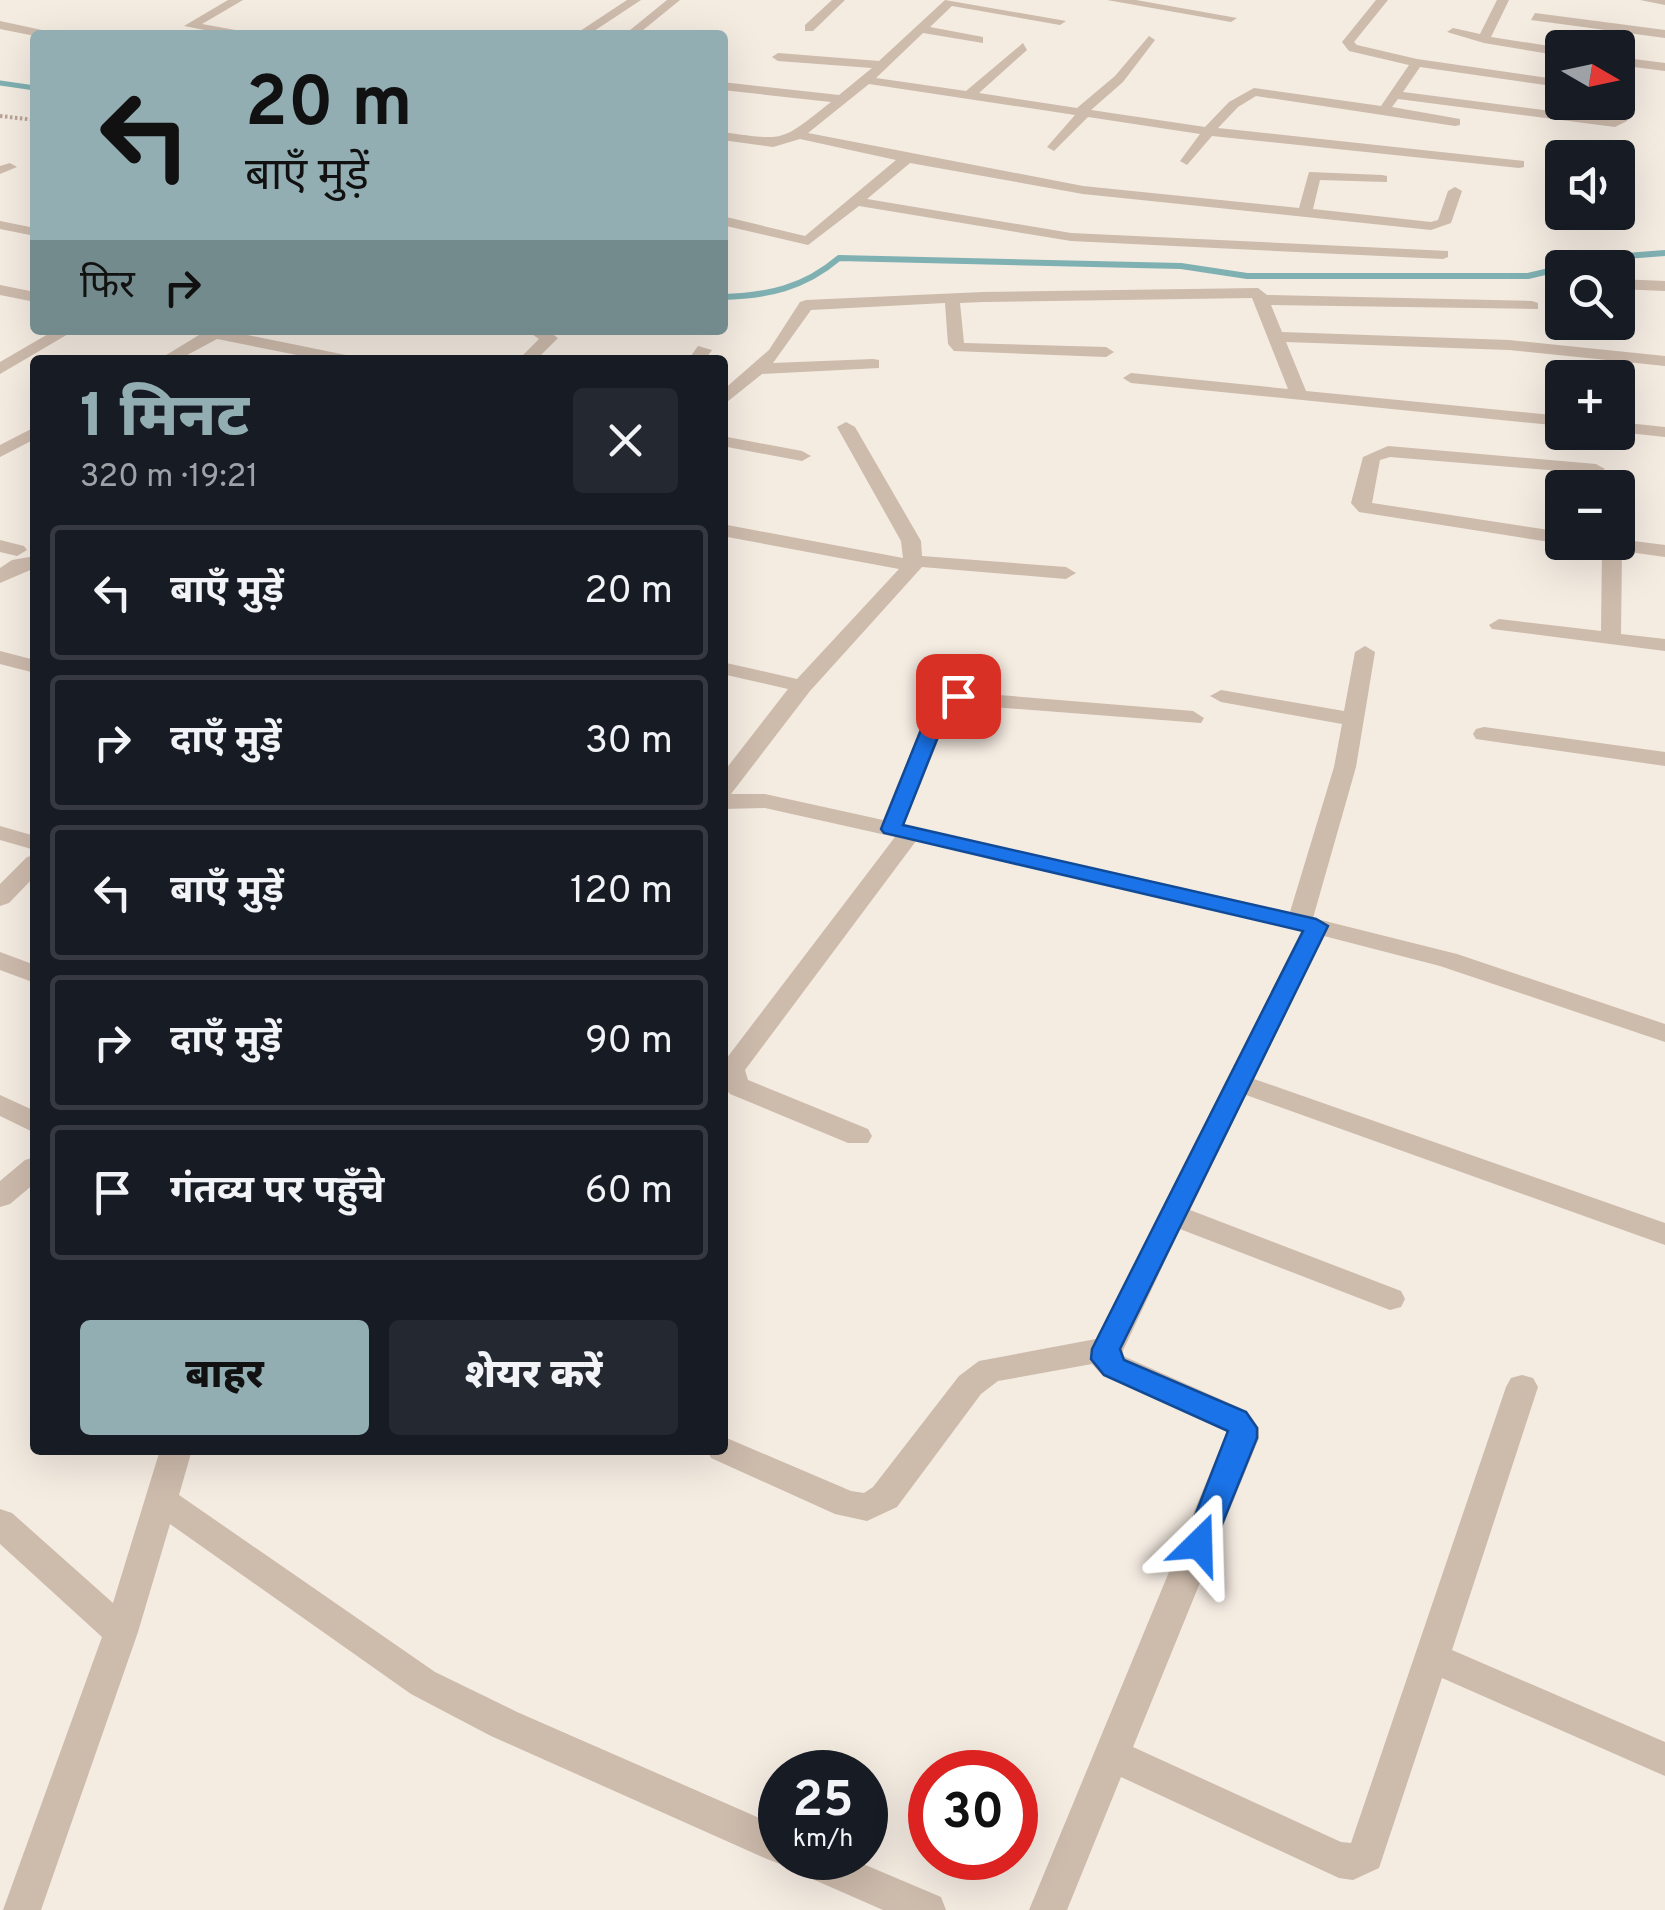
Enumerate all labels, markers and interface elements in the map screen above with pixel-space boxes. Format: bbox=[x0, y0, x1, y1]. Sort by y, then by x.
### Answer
north arrow bbox=[1545, 30, 1635, 120]
map controls bbox=[1545, 30, 1635, 560]
text: 20 m bbox=[245, 62, 413, 151]
icon: left bbox=[80, 70, 210, 200]
button: sound bbox=[1545, 140, 1635, 230]
text: बाएँ मुड़ें bbox=[245, 149, 369, 206]
button: search bbox=[1545, 250, 1635, 340]
icon: right bbox=[155, 260, 210, 315]
text: फिर bbox=[80, 263, 135, 312]
button: + bbox=[1545, 360, 1635, 450]
text: 1 मिनट bbox=[80, 382, 249, 458]
button: close bbox=[573, 388, 678, 493]
text: 320 m · 19:21 bbox=[80, 458, 258, 498]
button: − bbox=[1545, 470, 1635, 560]
icon: left bbox=[85, 565, 140, 620]
text: बाएँ मुड़ें bbox=[170, 568, 284, 617]
text: 20 m bbox=[584, 568, 673, 617]
pin bbox=[916, 654, 1001, 739]
icon: arrive bbox=[931, 669, 986, 724]
icon: right bbox=[85, 715, 140, 770]
text: दाएँ मुड़ें bbox=[170, 718, 282, 767]
text: 30 m bbox=[585, 718, 673, 767]
icon: left bbox=[85, 865, 140, 920]
text: बाएँ मुड़ें bbox=[170, 868, 284, 917]
text: 120 m bbox=[570, 868, 673, 917]
icon: right bbox=[85, 1015, 140, 1070]
text: दाएँ मुड़ें bbox=[170, 1018, 282, 1067]
text: 90 m bbox=[585, 1018, 673, 1067]
icon: arrive bbox=[85, 1165, 140, 1220]
text: गंतव्य पर पहुँचे bbox=[170, 1168, 384, 1217]
text: 60 m bbox=[585, 1168, 673, 1217]
button: बाहर bbox=[80, 1320, 369, 1435]
button: शेयर करें bbox=[389, 1320, 678, 1435]
position arrow bbox=[1147, 1492, 1251, 1596]
speed limit sign: 30 bbox=[908, 1750, 1038, 1880]
text: 25 bbox=[792, 1771, 854, 1834]
text: km/h bbox=[793, 1824, 853, 1856]

